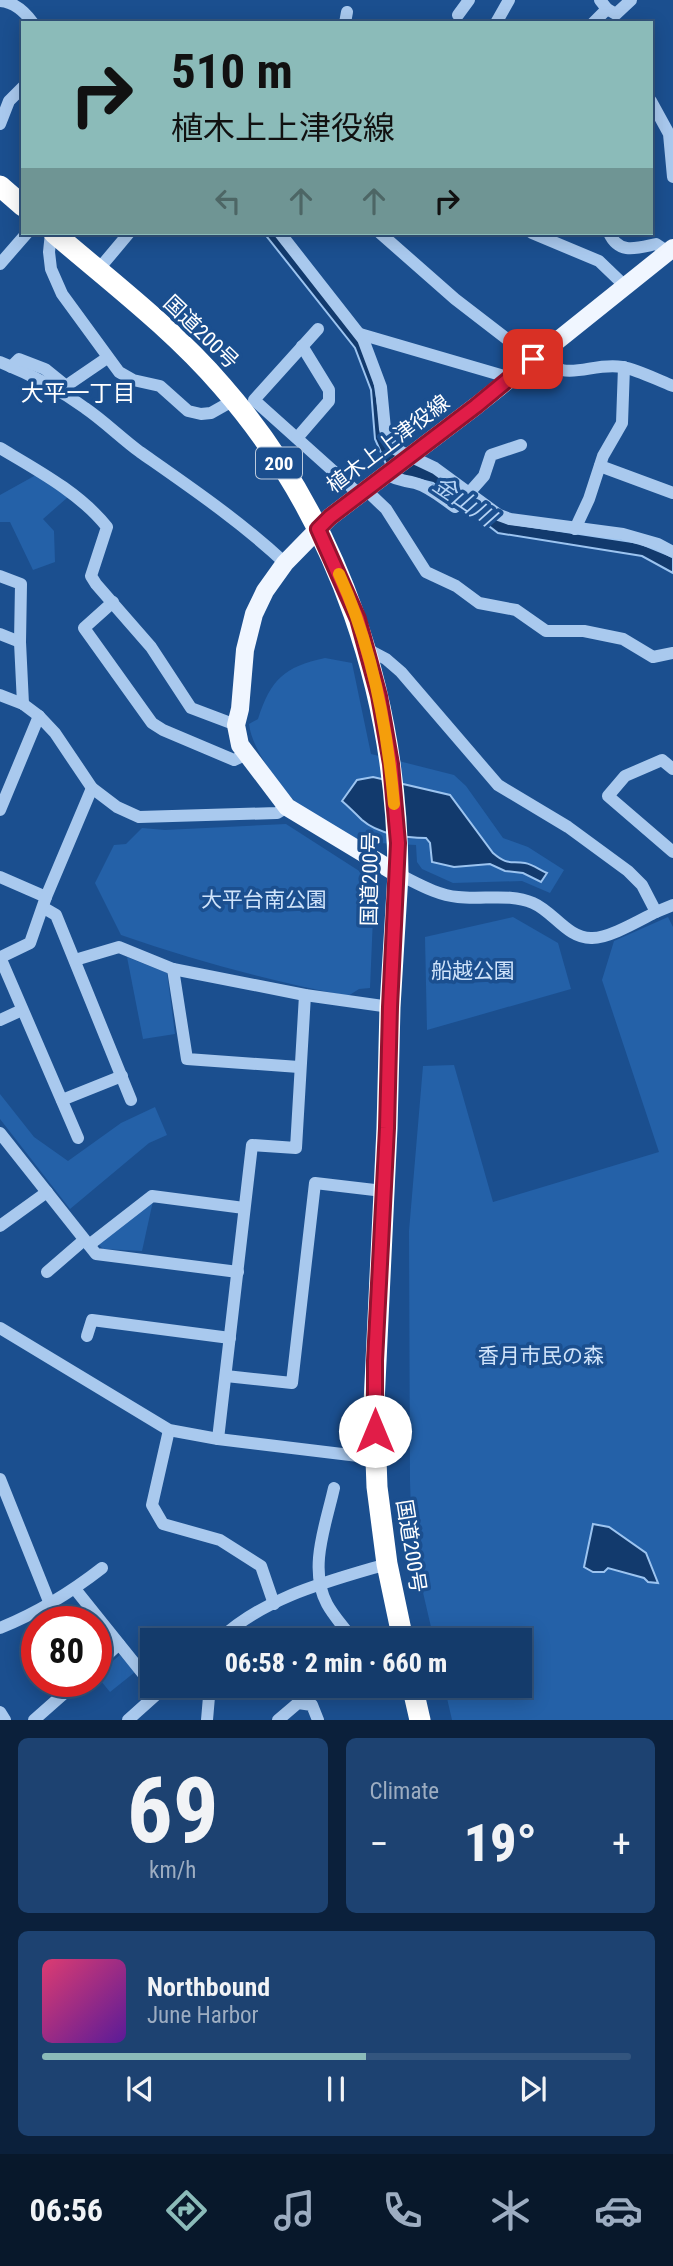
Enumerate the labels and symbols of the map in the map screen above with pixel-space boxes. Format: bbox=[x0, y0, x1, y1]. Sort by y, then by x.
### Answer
street label: 国道200号 bbox=[159, 291, 243, 373]
pin bbox=[503, 329, 563, 389]
district label: 大平一丁目 bbox=[21, 380, 136, 407]
street label: 植木上上津役線 bbox=[322, 390, 454, 498]
road number: 200 bbox=[256, 447, 302, 478]
water label: 金山川 bbox=[428, 471, 502, 534]
street label: 国道200号 bbox=[357, 832, 383, 926]
park label: 大平台南公園 bbox=[201, 888, 327, 912]
park label: 船越公園 bbox=[431, 959, 515, 983]
park label: 香月市民の森 bbox=[478, 1344, 604, 1368]
position arrow bbox=[338, 1394, 412, 1468]
street label: 国道200号 bbox=[392, 1498, 430, 1594]
speed limit sign: 80 bbox=[21, 1606, 112, 1697]

